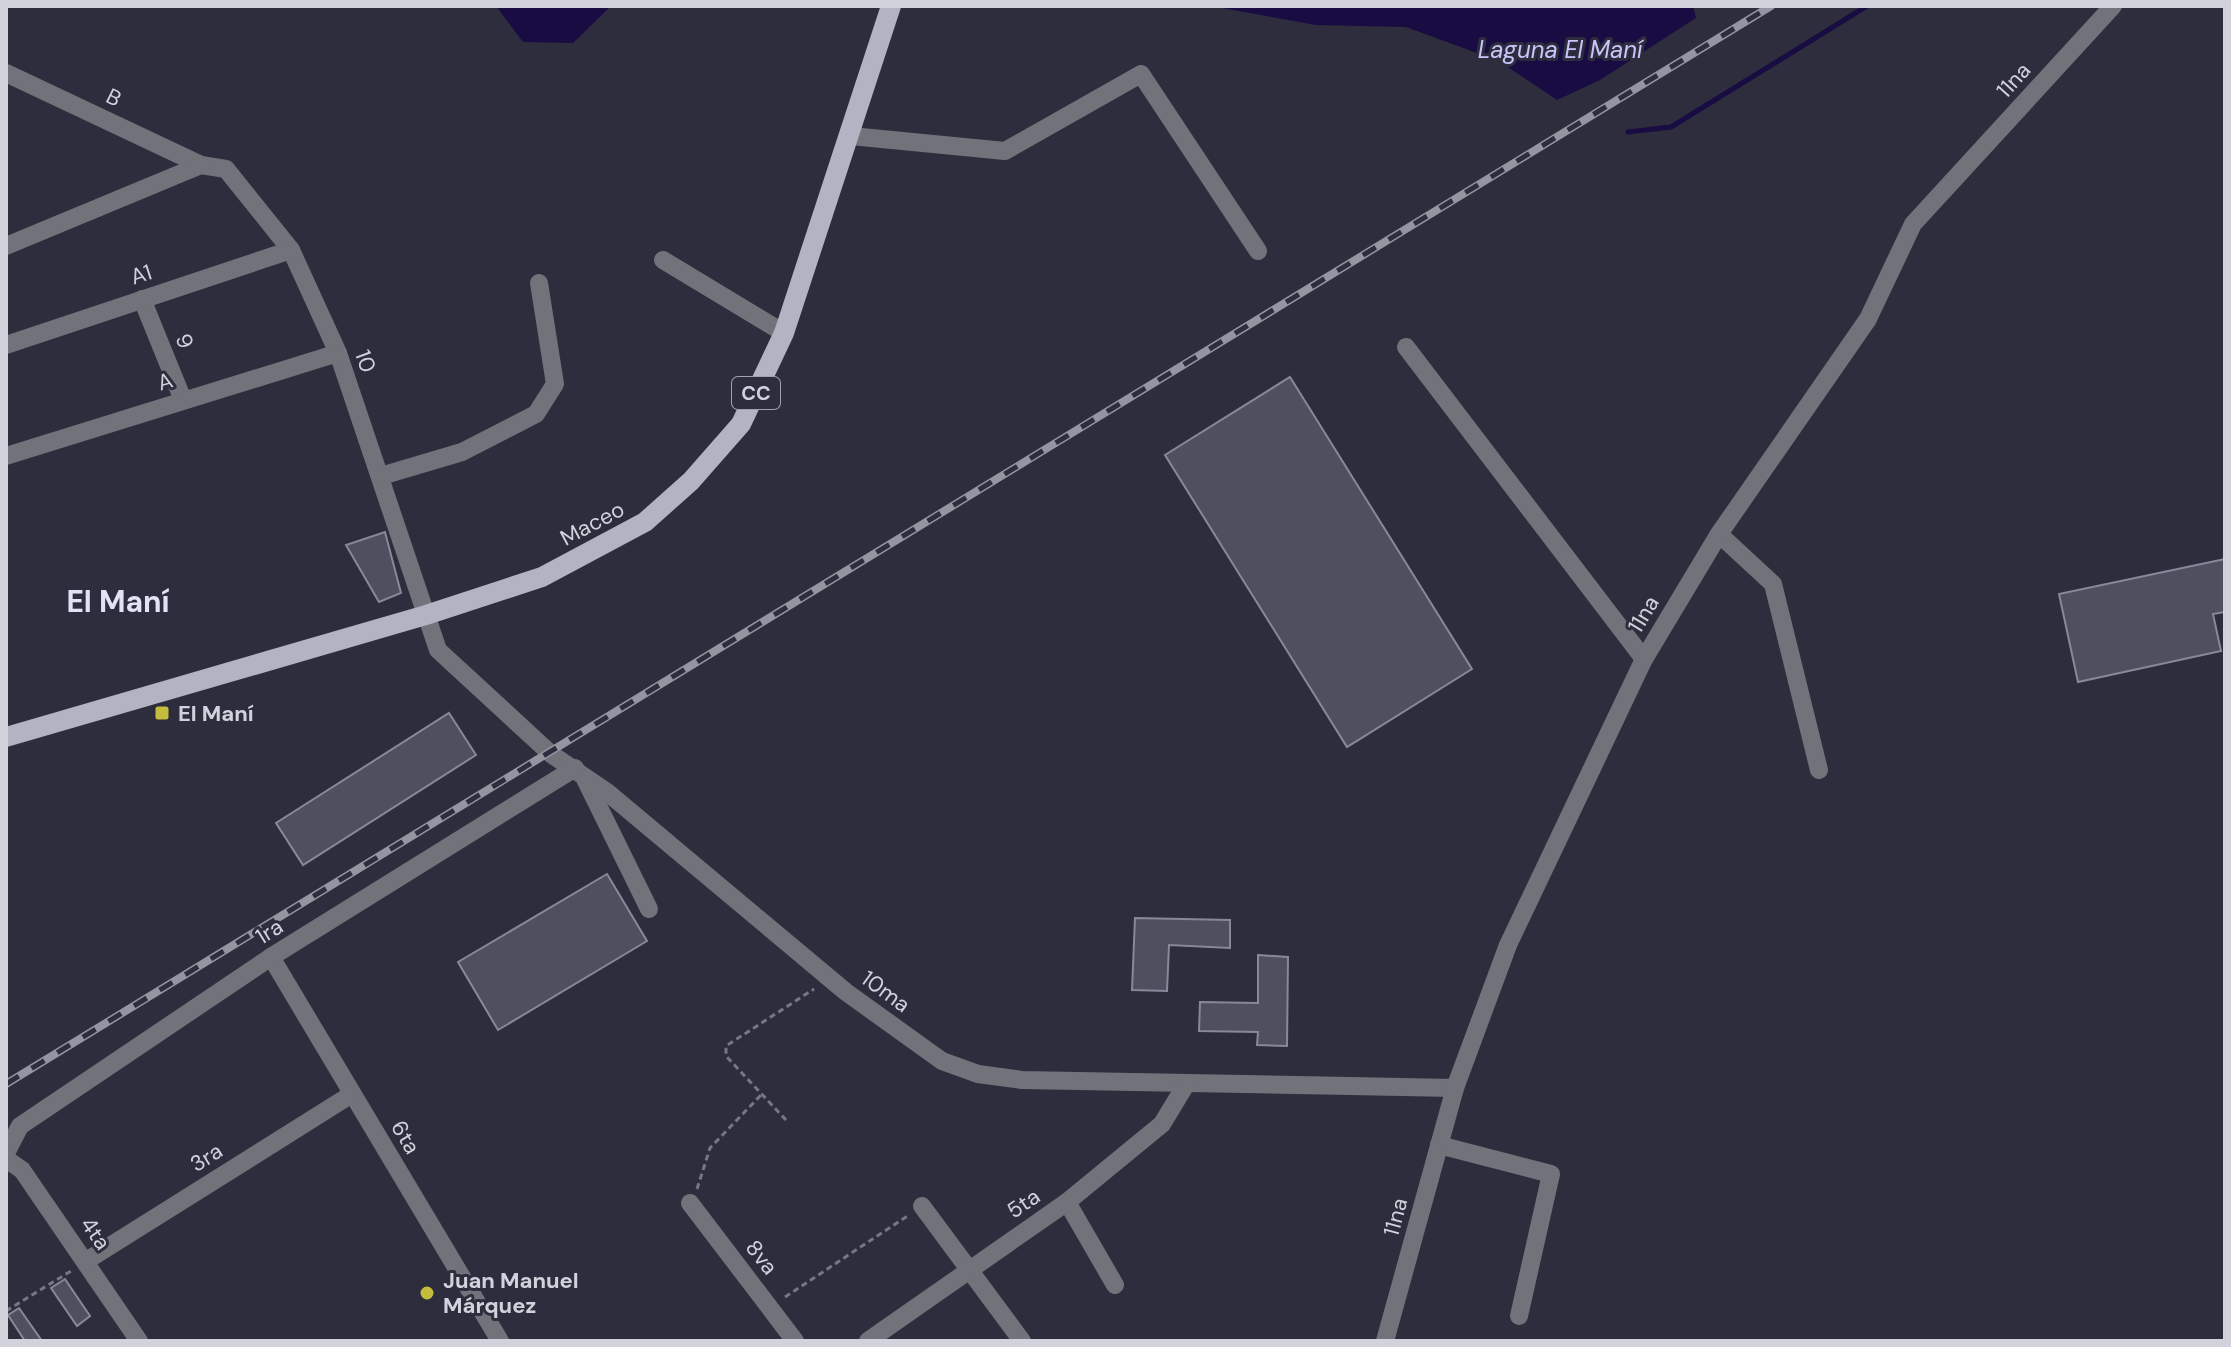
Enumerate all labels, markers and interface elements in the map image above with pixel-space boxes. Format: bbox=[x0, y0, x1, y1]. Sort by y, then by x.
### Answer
water label: Laguna El Maní bbox=[1478, 34, 1644, 65]
street label: 11na bbox=[1990, 56, 2037, 104]
street label: B bbox=[101, 82, 126, 113]
street label: A1 bbox=[127, 257, 156, 291]
street label: 9 bbox=[169, 329, 201, 353]
street label: 10 bbox=[348, 346, 383, 376]
street label: A bbox=[154, 365, 176, 397]
road number: CC bbox=[732, 377, 780, 409]
street label: Maceo bbox=[555, 495, 629, 552]
district label: El Maní bbox=[66, 582, 170, 621]
street label: 11na bbox=[1621, 590, 1666, 638]
place label: El Maní bbox=[178, 699, 254, 728]
marker: El Maní bbox=[153, 704, 171, 722]
street label: 1ra bbox=[250, 912, 288, 951]
street label: 10ma bbox=[856, 964, 916, 1019]
street label: 6ta bbox=[384, 1115, 427, 1159]
street label: 3ra bbox=[185, 1136, 228, 1178]
street label: 5ta bbox=[1001, 1182, 1045, 1225]
street label: 11na bbox=[1377, 1195, 1414, 1239]
street label: 4ta bbox=[74, 1211, 117, 1256]
street label: 8va bbox=[739, 1234, 784, 1281]
place label: Juan Manuel Márquez bbox=[443, 1266, 579, 1320]
marker: Juan Manuel Márquez bbox=[418, 1284, 436, 1302]

